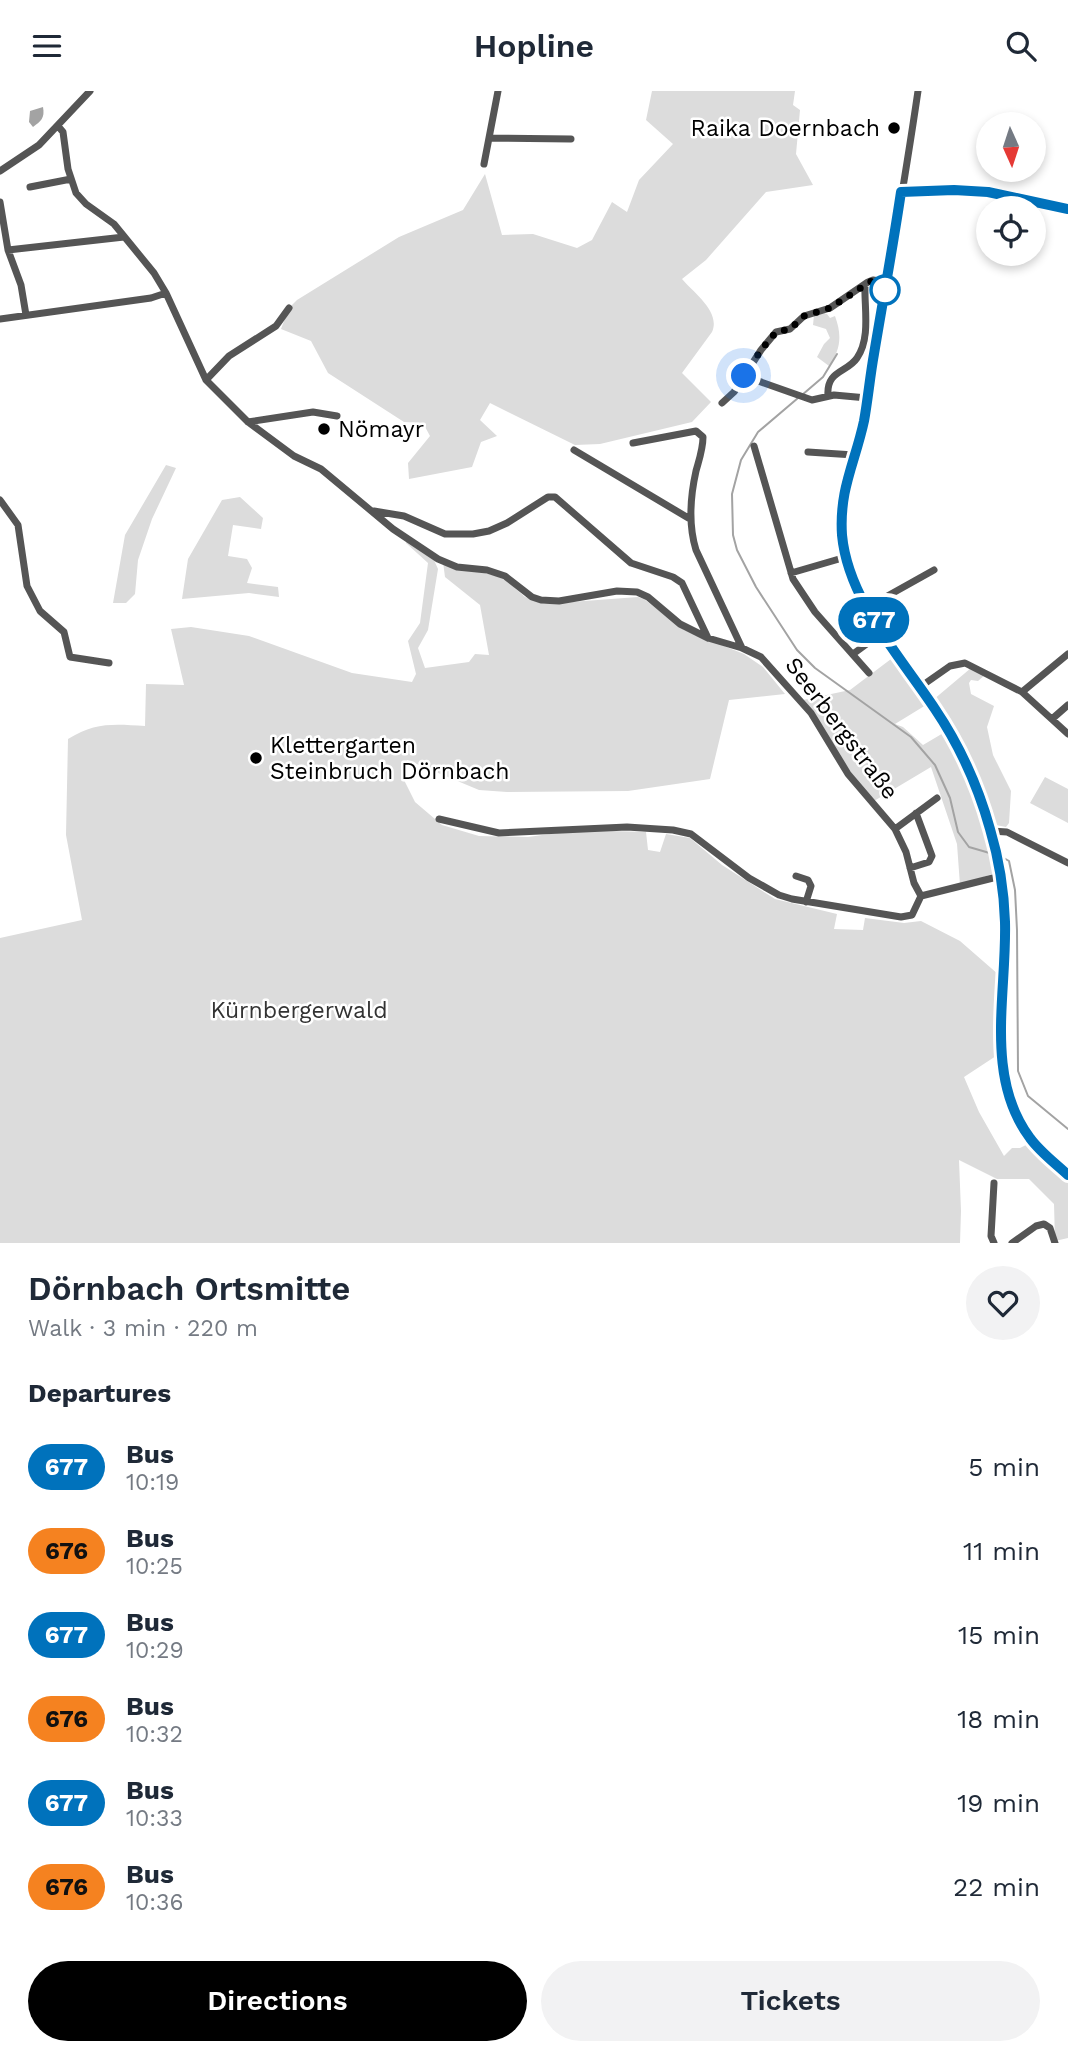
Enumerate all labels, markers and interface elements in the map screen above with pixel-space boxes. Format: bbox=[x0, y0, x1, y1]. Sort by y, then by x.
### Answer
icon: menu bbox=[28, 27, 66, 65]
text: Hopline bbox=[474, 27, 594, 65]
icon: search bbox=[1002, 27, 1040, 65]
north arrow bbox=[976, 112, 1046, 182]
map controls bbox=[976, 112, 1046, 266]
place label: Raika Doernbach bbox=[691, 115, 880, 142]
marker: Raika Doernbach bbox=[886, 120, 902, 136]
button: locate bbox=[976, 196, 1046, 266]
unlabelled marker bbox=[870, 275, 900, 305]
your location bbox=[726, 358, 761, 393]
place label: Nömayr bbox=[338, 416, 424, 443]
marker: Nömayr bbox=[316, 421, 332, 437]
line badge: 677 bbox=[834, 597, 914, 643]
text: 677 bbox=[852, 606, 896, 634]
street label: Seerbergstraße bbox=[779, 652, 904, 805]
place label: Klettergarten Steinbruch Dörnbach bbox=[270, 732, 510, 785]
marker: Klettergarten Steinbruch Dörnbach bbox=[248, 750, 264, 766]
park label: Kürnbergerwald bbox=[210, 997, 388, 1024]
button: heart bbox=[966, 1266, 1040, 1340]
text: Dörnbach Ortsmitte bbox=[28, 1269, 350, 1308]
text: Walk · 3 min · 220 m bbox=[28, 1315, 258, 1342]
text: Departures bbox=[28, 1378, 171, 1408]
text: Bus bbox=[126, 1439, 174, 1469]
text: 5 min bbox=[968, 1452, 1040, 1482]
text: 677 bbox=[45, 1453, 88, 1481]
text: 10:19 bbox=[126, 1469, 179, 1496]
text: Bus bbox=[126, 1523, 174, 1553]
text: 11 min bbox=[963, 1536, 1040, 1566]
text: 676 bbox=[45, 1537, 88, 1565]
text: 10:25 bbox=[126, 1553, 183, 1580]
text: Bus bbox=[126, 1607, 174, 1637]
text: 15 min bbox=[958, 1620, 1040, 1650]
text: 677 bbox=[45, 1621, 88, 1649]
text: 10:29 bbox=[126, 1637, 184, 1664]
text: Bus bbox=[126, 1691, 174, 1721]
text: 18 min bbox=[957, 1704, 1040, 1734]
text: 676 bbox=[45, 1705, 88, 1733]
text: 10:32 bbox=[126, 1721, 183, 1748]
text: Bus bbox=[126, 1775, 174, 1805]
text: 19 min bbox=[957, 1788, 1040, 1818]
text: 677 bbox=[45, 1789, 88, 1817]
text: 10:33 bbox=[126, 1805, 183, 1832]
text: Bus bbox=[126, 1859, 174, 1889]
text: 22 min bbox=[953, 1872, 1040, 1902]
text: 676 bbox=[45, 1873, 88, 1901]
text: 10:36 bbox=[126, 1889, 183, 1916]
button: Directions bbox=[28, 1961, 527, 2041]
button: Tickets bbox=[541, 1961, 1040, 2041]

